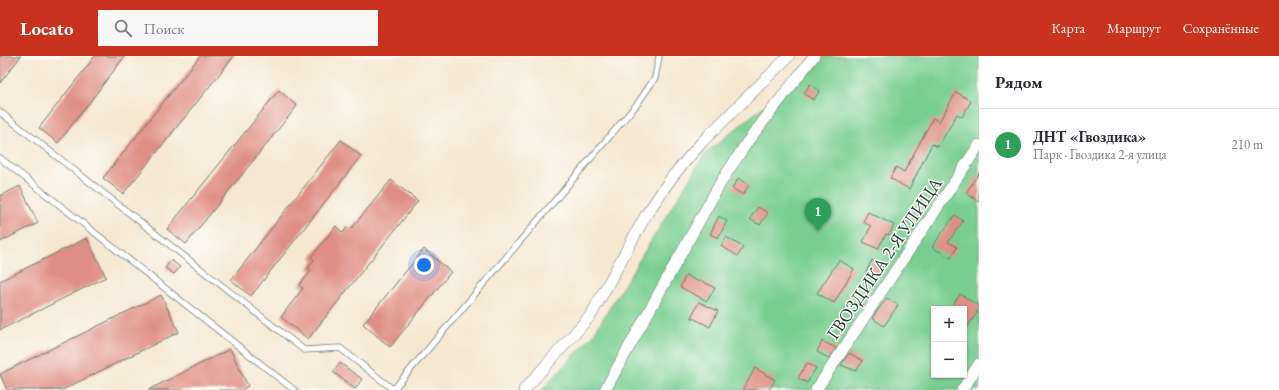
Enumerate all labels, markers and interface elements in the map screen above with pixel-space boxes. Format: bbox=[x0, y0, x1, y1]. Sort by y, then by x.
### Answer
search box bbox=[98, 10, 378, 46]
text: Locato bbox=[20, 16, 74, 41]
icon: search bbox=[112, 17, 134, 39]
text: Поиск bbox=[144, 19, 184, 38]
text: Карта bbox=[1052, 19, 1085, 37]
text: Маршрут bbox=[1107, 19, 1161, 37]
text: Сохранённые bbox=[1183, 19, 1259, 37]
text: Рядом bbox=[995, 71, 1043, 93]
text: ДНТ «Гвоздика» bbox=[1033, 127, 1146, 146]
text: 1 bbox=[1005, 136, 1011, 153]
text: 210 m bbox=[1232, 136, 1263, 153]
text: Парк · Гвоздика 2-я улица bbox=[1033, 146, 1167, 163]
street label: ГВОЗДИКА 2-Я УЛИЦА bbox=[821, 172, 947, 344]
pin: 1 bbox=[805, 198, 831, 231]
your location bbox=[414, 255, 434, 275]
map controls bbox=[931, 306, 967, 378]
button: + bbox=[931, 306, 967, 342]
button: − bbox=[931, 342, 967, 378]

